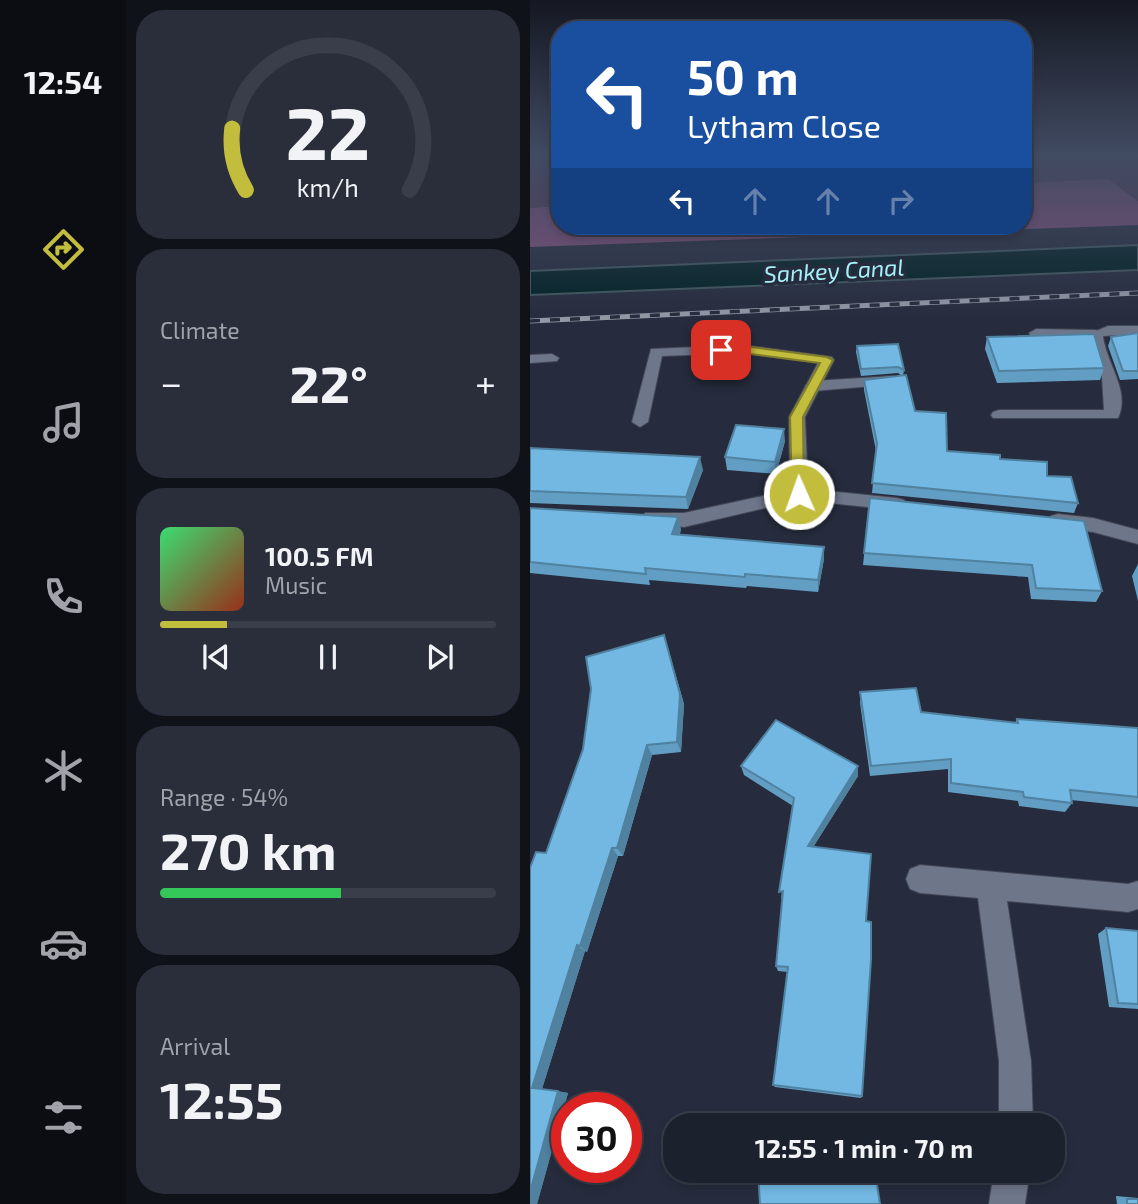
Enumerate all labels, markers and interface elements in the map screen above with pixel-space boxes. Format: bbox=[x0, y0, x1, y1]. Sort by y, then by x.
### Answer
text: 50 m bbox=[687, 46, 799, 105]
icon: left bbox=[572, 49, 663, 140]
text: 12:54 bbox=[24, 62, 102, 100]
text: 22 bbox=[286, 88, 370, 176]
text: Lytham Close bbox=[687, 106, 881, 144]
text: km/h bbox=[297, 172, 359, 202]
icon: left bbox=[663, 182, 701, 220]
icon: ahead bbox=[736, 182, 774, 220]
icon: ahead bbox=[809, 182, 847, 220]
icon: right bbox=[882, 182, 920, 220]
icon: directions bbox=[39, 225, 88, 274]
water label: Sankey Canal bbox=[763, 252, 905, 288]
text: Climate bbox=[160, 316, 240, 344]
pin bbox=[691, 320, 751, 380]
icon: arrive bbox=[702, 331, 740, 369]
text: 22° bbox=[289, 351, 368, 413]
text: − bbox=[160, 359, 182, 405]
text: + bbox=[475, 359, 496, 405]
icon: music bbox=[39, 398, 88, 447]
position arrow bbox=[762, 457, 836, 531]
text: 100.5 FM bbox=[265, 540, 374, 571]
text: Music bbox=[265, 571, 327, 599]
icon: phone bbox=[39, 572, 88, 621]
icon: previous bbox=[197, 638, 235, 676]
icon: pause bbox=[309, 638, 347, 676]
icon: next bbox=[421, 638, 459, 676]
icon: climate bbox=[39, 746, 88, 795]
text: Range · 54% bbox=[160, 783, 288, 811]
text: 270 km bbox=[160, 818, 337, 880]
icon: car bbox=[39, 919, 88, 968]
text: Arrival bbox=[160, 1032, 230, 1060]
text: 12:55 bbox=[160, 1067, 283, 1129]
speed limit sign: 30 bbox=[551, 1092, 642, 1183]
icon: filters bbox=[39, 1093, 88, 1142]
text: 12:55 · 1 min · 70 m bbox=[755, 1132, 973, 1163]

